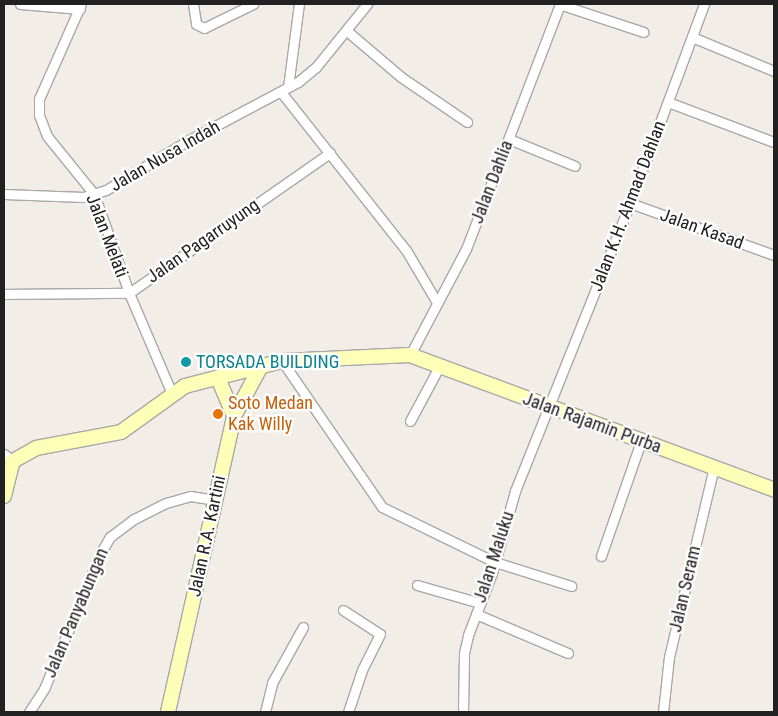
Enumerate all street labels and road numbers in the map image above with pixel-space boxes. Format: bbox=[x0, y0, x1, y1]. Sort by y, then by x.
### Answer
street label: Jalan Nusa Indah bbox=[106, 116, 224, 196]
street label: Jalan K.H. Ahmad Dahlan bbox=[586, 118, 670, 294]
street label: Jalan Dahlia bbox=[466, 137, 518, 227]
street label: Jalan Melati bbox=[81, 191, 133, 281]
street label: Jalan Pagarruyung bbox=[143, 194, 263, 288]
street label: Jalan Kasad bbox=[657, 204, 747, 254]
street label: Jalan Rajamin Purba bbox=[520, 388, 664, 458]
street label: Jalan R.A. Kartini bbox=[184, 474, 230, 598]
street label: Jalan Maluku bbox=[469, 509, 519, 605]
street label: Jalan Seram bbox=[665, 544, 705, 634]
street label: Jalan Panyabungan bbox=[39, 545, 113, 681]

